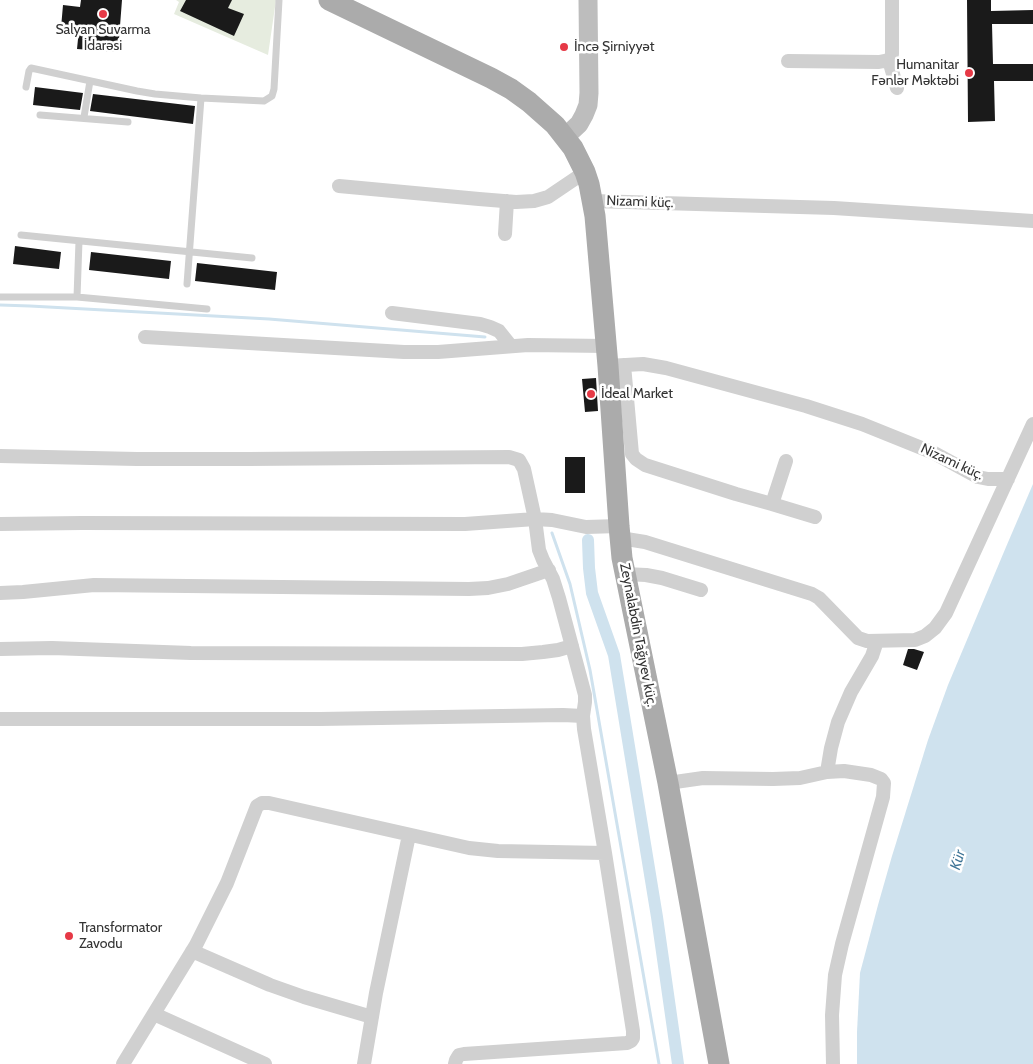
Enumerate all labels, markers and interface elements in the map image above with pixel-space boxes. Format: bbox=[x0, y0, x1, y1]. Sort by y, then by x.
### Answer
marker: Salyan Suvarma İdarəsi bbox=[97, 8, 109, 20]
place label: Salyan Suvarma İdarəsi bbox=[55, 22, 151, 54]
place label: İncə Şirniyyət bbox=[574, 39, 654, 55]
marker: İncə Şirniyyət bbox=[558, 41, 570, 53]
place label: Humanitar Fənlər Məktəbi bbox=[871, 57, 959, 90]
marker: Humanitar Fənlər Məktəbi bbox=[963, 67, 975, 79]
street label: Nizami küç. bbox=[606, 192, 674, 212]
place label: İdeal Market bbox=[601, 386, 673, 402]
marker: İdeal Market bbox=[585, 388, 597, 400]
street label: Nizami küç. bbox=[918, 440, 986, 484]
street label: Zeynalabdin Tağıyev küç. bbox=[616, 562, 660, 708]
water label: Kür bbox=[947, 848, 969, 872]
place label: Transformator Zavodu bbox=[79, 920, 162, 952]
marker: Transformator Zavodu bbox=[63, 930, 75, 942]

